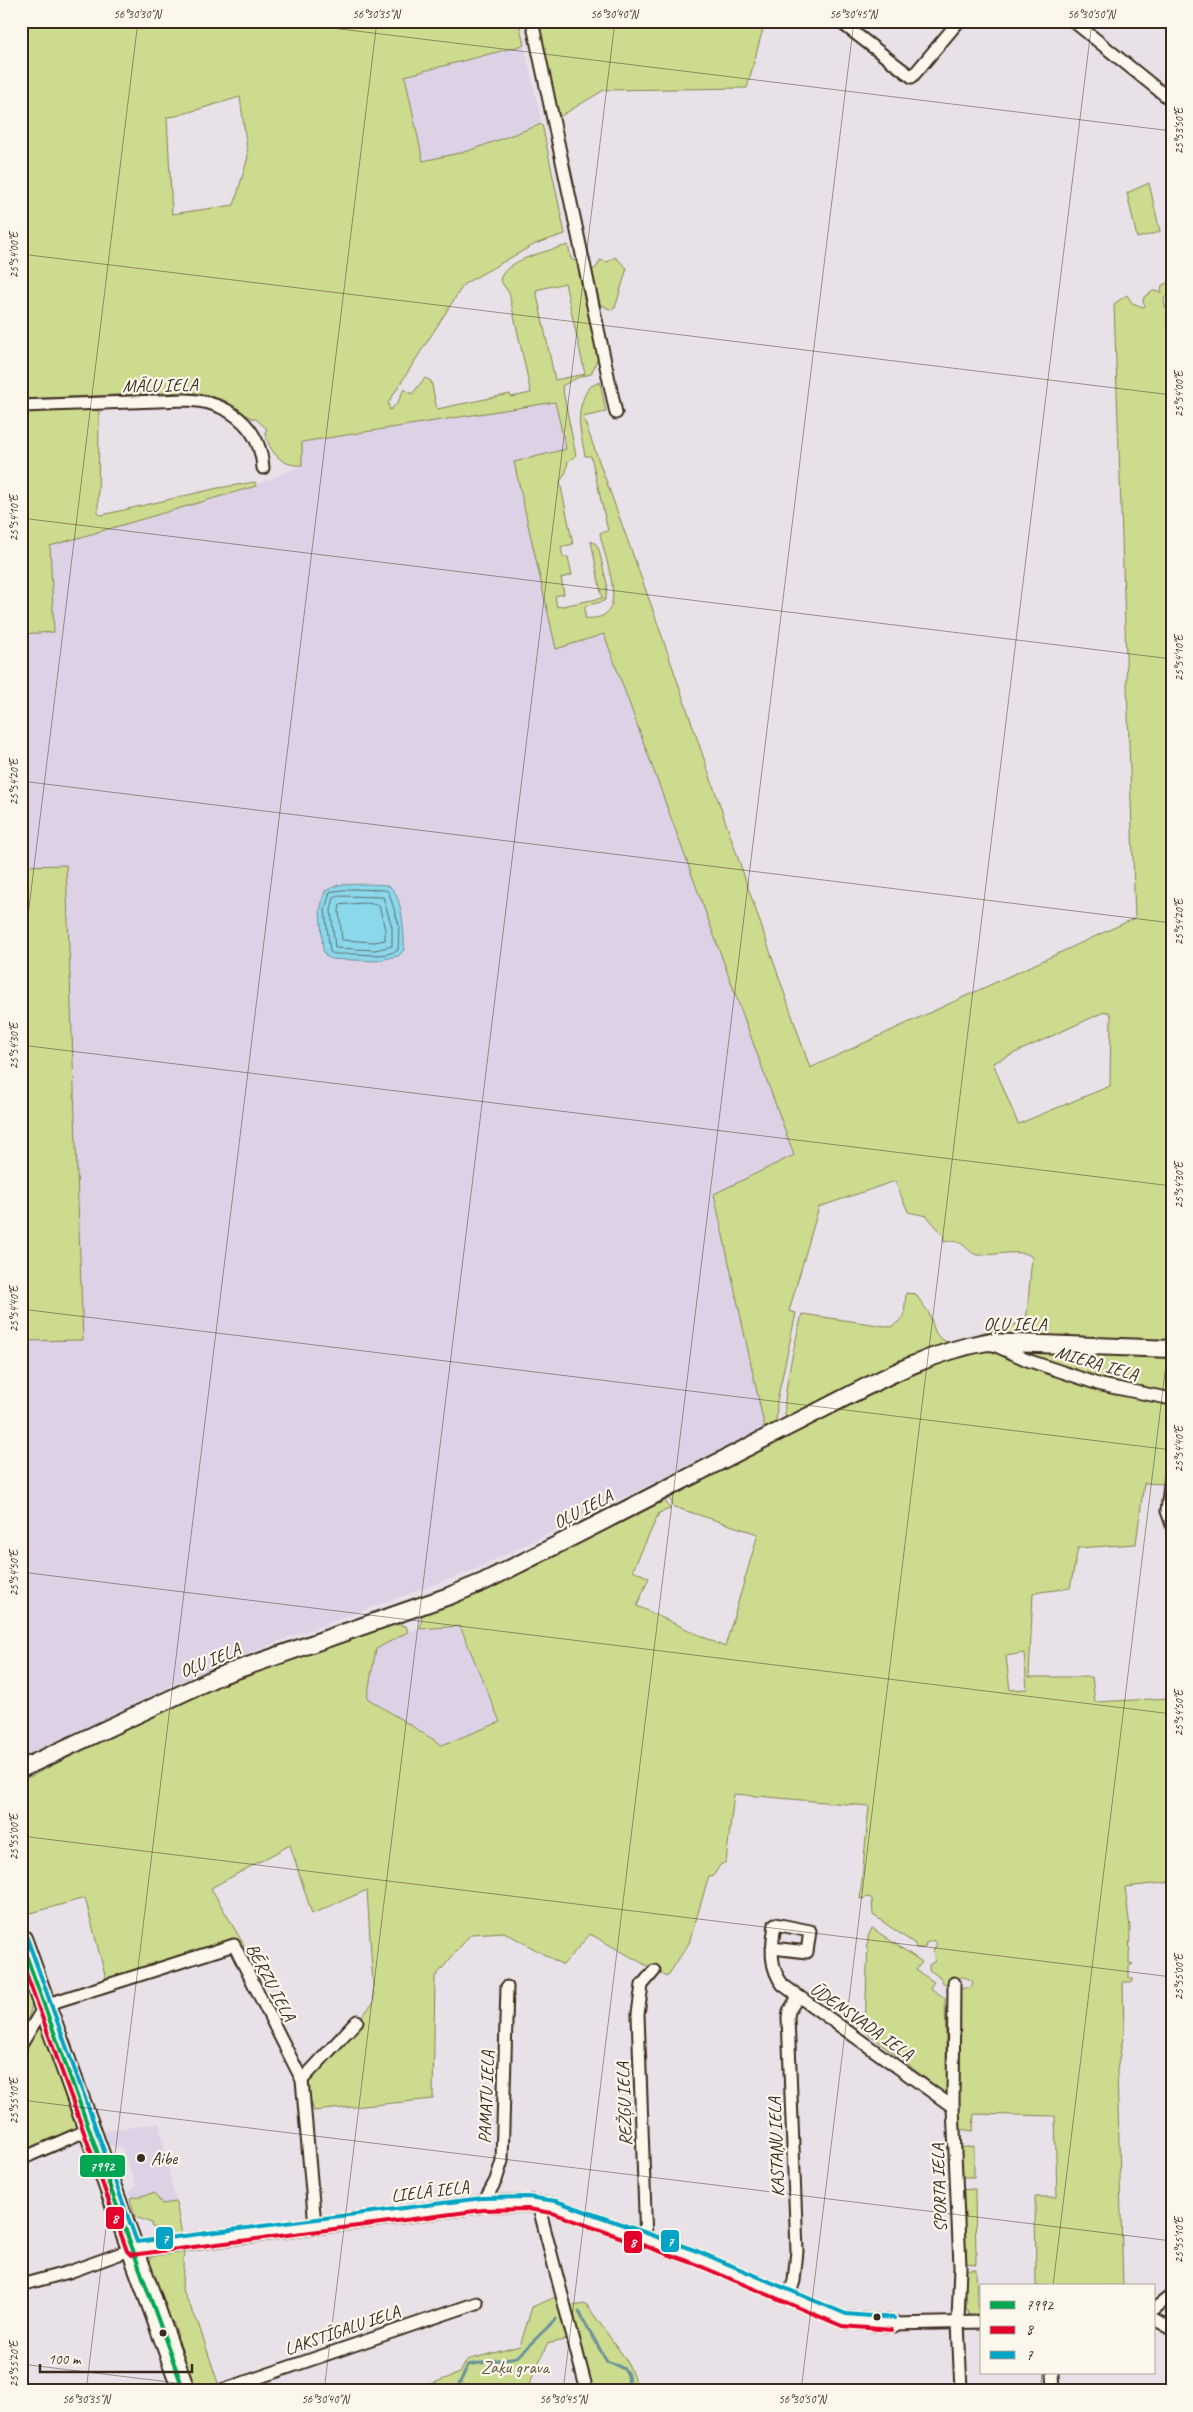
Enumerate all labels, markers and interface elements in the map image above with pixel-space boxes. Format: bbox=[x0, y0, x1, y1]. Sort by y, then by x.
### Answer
text: 56°30'30"N bbox=[113, 6, 162, 22]
text: 56°30'35"N bbox=[352, 6, 401, 22]
text: 56°30'40"N bbox=[590, 6, 639, 22]
text: 56°30'45"N bbox=[829, 6, 878, 22]
text: 56°30'50"N bbox=[1067, 6, 1116, 22]
text: 25°53'50"E bbox=[1171, 106, 1187, 154]
text: 25°54'00"E bbox=[6, 230, 22, 278]
text: 25°54'00"E bbox=[1171, 369, 1187, 417]
street label: MĀLU IELA bbox=[122, 373, 199, 397]
text: 25°54'10"E bbox=[6, 493, 22, 541]
text: 25°54'10"E bbox=[1171, 633, 1187, 681]
text: 25°54'20"E bbox=[6, 757, 22, 805]
text: 25°54'20"E bbox=[1171, 897, 1187, 945]
text: 25°54'30"E bbox=[6, 1021, 22, 1069]
text: 25°54'30"E bbox=[1171, 1160, 1187, 1208]
text: 25°54'40"E bbox=[6, 1284, 22, 1332]
street label: OĻU IELA bbox=[983, 1313, 1048, 1335]
street label: MIERA IELA bbox=[1053, 1341, 1142, 1386]
text: 25°54'40"E bbox=[1171, 1424, 1187, 1472]
street label: OĻU IELA bbox=[550, 1484, 617, 1533]
text: 25°54'50"E bbox=[6, 1548, 22, 1596]
street label: OĻU IELA bbox=[177, 1638, 244, 1682]
text: 25°54'50"E bbox=[1171, 1688, 1187, 1736]
text: 25°55'00"E bbox=[6, 1812, 22, 1860]
street label: BĒRZU IELA bbox=[241, 1939, 301, 2025]
text: 25°55'00"E bbox=[1171, 1952, 1187, 2000]
street label: ŪDENSVADA IELA bbox=[806, 1977, 919, 2065]
street label: PAMATU IELA bbox=[473, 2049, 499, 2144]
street label: REŽĢU IELA bbox=[612, 2061, 636, 2146]
text: 25°55'10"E bbox=[6, 2076, 22, 2124]
street label: KASTAŅU IELA bbox=[763, 2096, 789, 2197]
street label: SPORTA IELA bbox=[926, 2142, 952, 2233]
place label: Aibe bbox=[151, 2147, 178, 2169]
marker: Aibe bbox=[135, 2152, 147, 2164]
line badge: 7992 bbox=[79, 2154, 126, 2178]
text: 7992 bbox=[90, 2158, 116, 2175]
street label: LIELĀ IELA bbox=[390, 2175, 471, 2207]
line badge: 8 bbox=[105, 2206, 125, 2230]
text: 8 bbox=[112, 2210, 120, 2227]
text: 25°55'10"E bbox=[1171, 2215, 1187, 2263]
line badge: 7 bbox=[155, 2226, 174, 2250]
line badge: 7 bbox=[660, 2229, 680, 2253]
text: 7 bbox=[162, 2230, 170, 2247]
line badge: 8 bbox=[623, 2230, 643, 2254]
text: 7 bbox=[667, 2233, 675, 2250]
text: 8 bbox=[630, 2234, 638, 2251]
legend bbox=[980, 2284, 1156, 2374]
text: 7992 bbox=[1026, 2296, 1054, 2315]
street label: LAKSTĪGALU IELA bbox=[282, 2300, 403, 2360]
unlabelled marker bbox=[872, 2312, 882, 2322]
text: 8 bbox=[1026, 2320, 1034, 2339]
unlabelled marker bbox=[158, 2328, 168, 2338]
text: 25°55'20"E bbox=[6, 2339, 22, 2387]
scale bar bbox=[40, 2342, 192, 2374]
text: 7 bbox=[1026, 2346, 1034, 2365]
text: 100 m bbox=[48, 2350, 82, 2369]
park label: Zaķu grava bbox=[481, 2356, 551, 2378]
text: 56°30'35"N bbox=[62, 2391, 111, 2407]
text: 56°30'40"N bbox=[301, 2391, 350, 2407]
text: 56°30'45"N bbox=[539, 2391, 588, 2407]
text: 56°30'50"N bbox=[778, 2391, 827, 2407]

